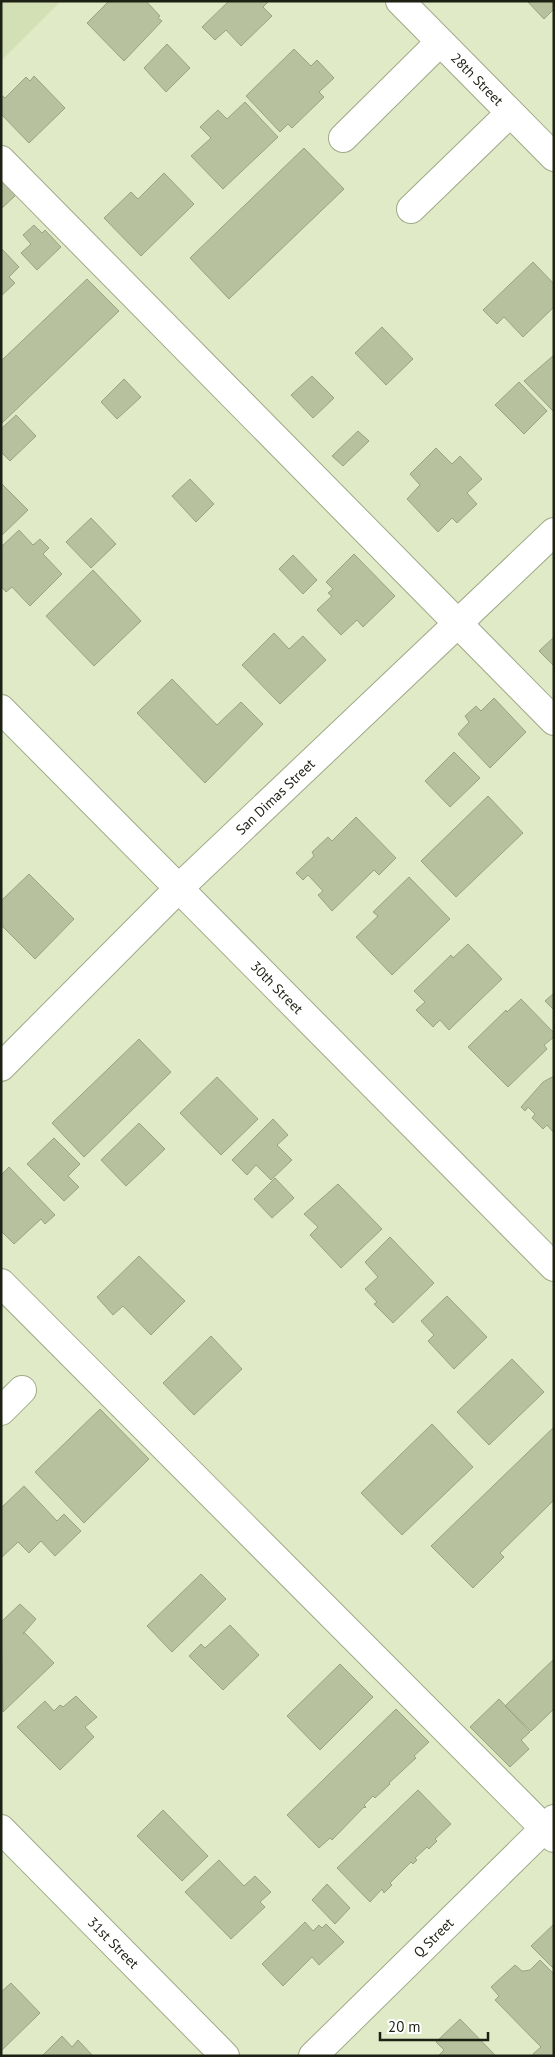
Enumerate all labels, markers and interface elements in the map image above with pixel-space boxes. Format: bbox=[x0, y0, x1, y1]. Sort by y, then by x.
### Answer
street label: 28th Street bbox=[447, 49, 507, 110]
street label: San Dimas Street bbox=[232, 755, 319, 839]
street label: 30th Street bbox=[247, 957, 307, 1018]
street label: 31st Street bbox=[84, 1913, 143, 1973]
street label: Q Street bbox=[410, 1914, 457, 1961]
scale bar bbox=[380, 2010, 488, 2042]
text: 20 m bbox=[388, 2017, 421, 2036]

